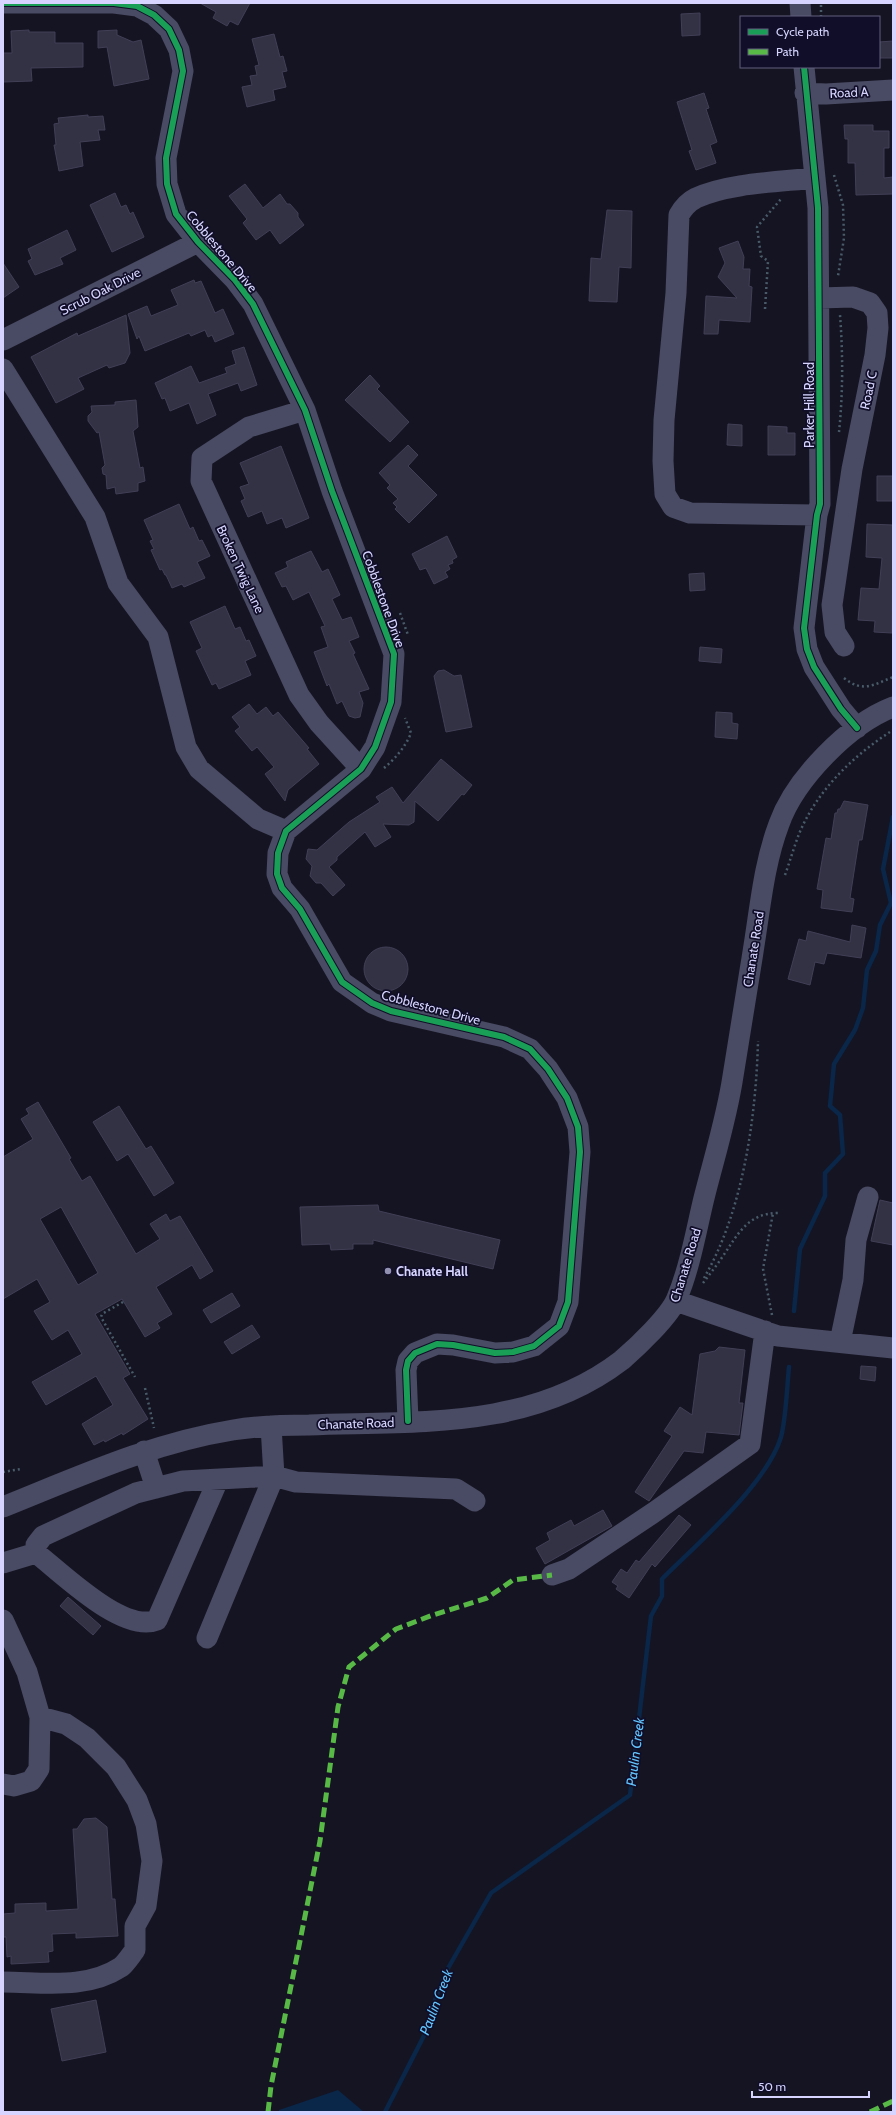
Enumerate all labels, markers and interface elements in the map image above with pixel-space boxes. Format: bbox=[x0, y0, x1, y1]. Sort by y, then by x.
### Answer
legend bbox=[740, 16, 880, 68]
text: Cycle path bbox=[776, 24, 829, 39]
text: Path bbox=[776, 44, 799, 59]
street label: Road A bbox=[829, 83, 869, 101]
street label: Cobblestone Drive bbox=[183, 207, 261, 295]
street label: Scrub Oak Drive bbox=[57, 264, 143, 318]
street label: Parker Hill Road bbox=[801, 362, 817, 448]
street label: Road C bbox=[856, 369, 880, 411]
street label: Broken Twig Lane bbox=[214, 522, 269, 616]
street label: Cobblestone Drive bbox=[359, 548, 409, 650]
street label: Chanate Road bbox=[739, 910, 767, 988]
street label: Cobblestone Drive bbox=[380, 986, 483, 1028]
street label: Chanate Road bbox=[666, 1226, 704, 1304]
place label: Chanate Hall bbox=[396, 1263, 468, 1279]
marker: Chanate Hall bbox=[383, 1266, 393, 1276]
street label: Chanate Road bbox=[317, 1414, 395, 1432]
water label: Paulin Creek bbox=[622, 1716, 648, 1787]
water label: Paulin Creek bbox=[415, 1966, 457, 2037]
scale bar bbox=[752, 2073, 869, 2099]
text: 50 m bbox=[758, 2079, 786, 2094]

